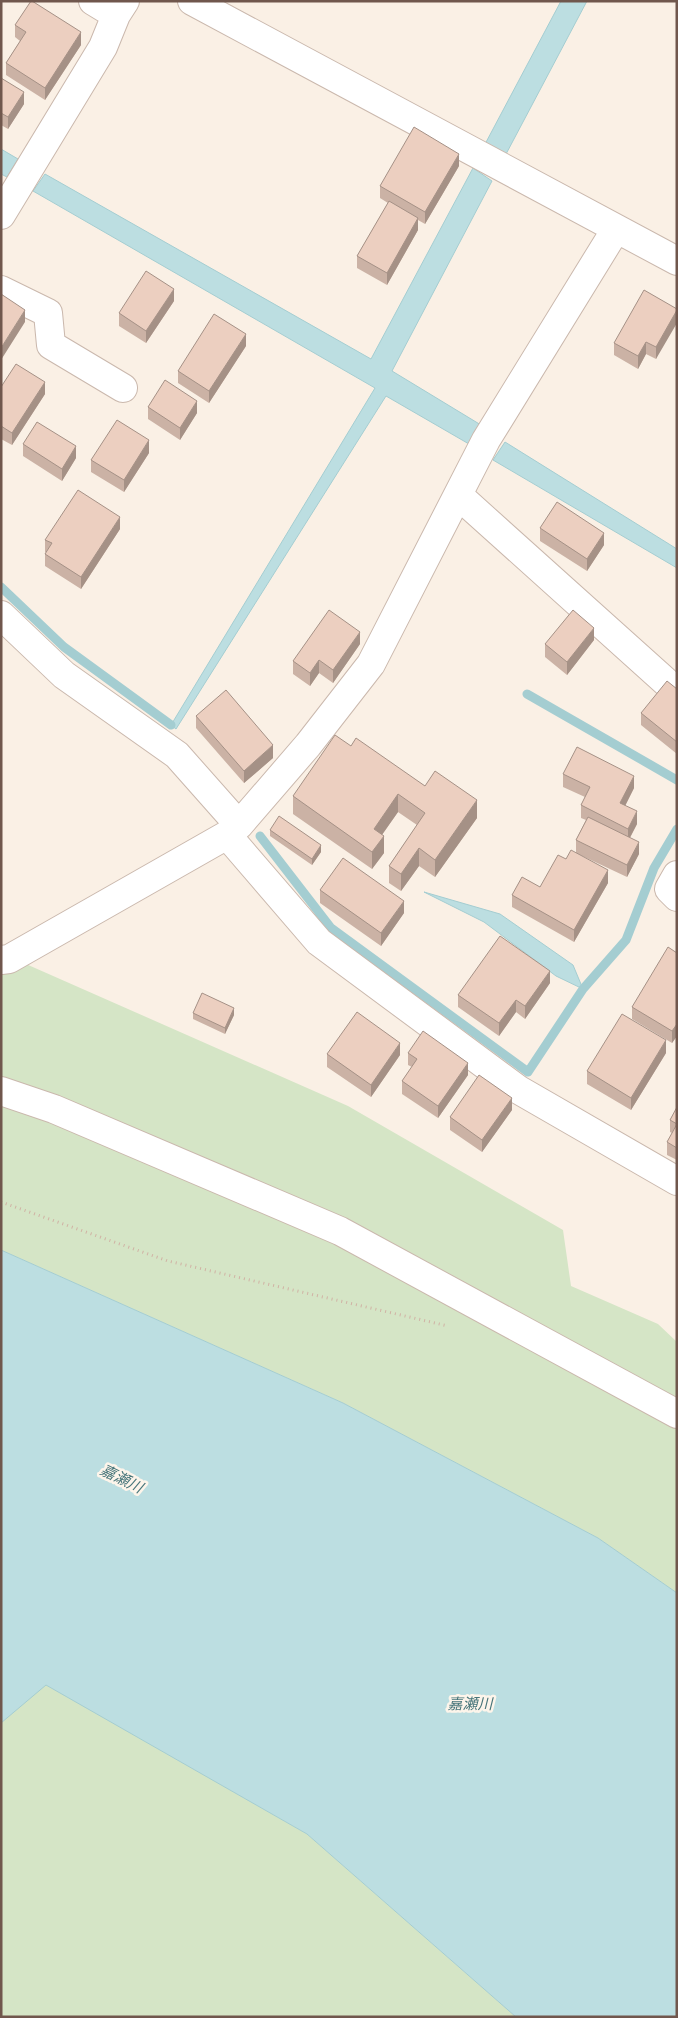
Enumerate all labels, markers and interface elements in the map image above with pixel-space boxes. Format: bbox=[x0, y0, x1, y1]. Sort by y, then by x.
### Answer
water label: 嘉瀬川 bbox=[98, 1460, 148, 1497]
water label: 嘉瀬川 bbox=[447, 1694, 494, 1712]

